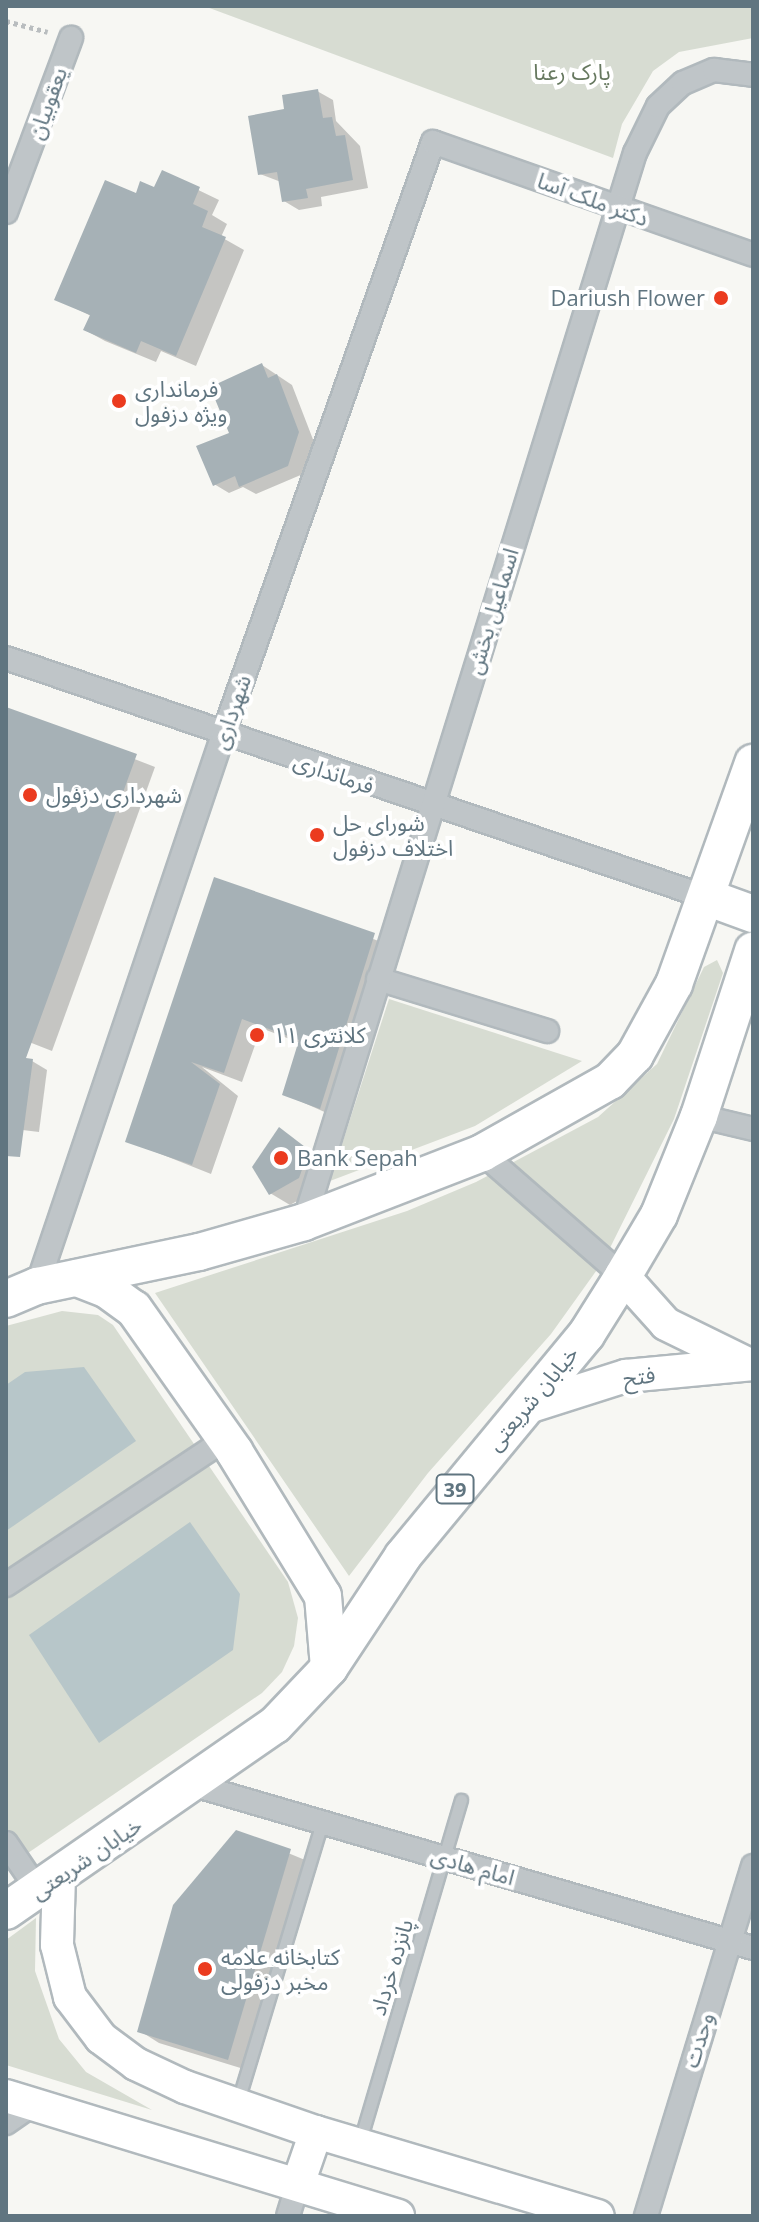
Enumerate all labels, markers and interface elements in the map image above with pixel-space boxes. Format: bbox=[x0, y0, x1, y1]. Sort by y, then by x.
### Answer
park label: پارک رعنا bbox=[533, 59, 611, 85]
street label: یعقوبیان bbox=[22, 63, 72, 143]
street label: دکتر ملک آسا bbox=[534, 167, 652, 231]
place label: Dariush Flower bbox=[551, 285, 705, 311]
marker: Dariush Flower bbox=[712, 289, 730, 307]
place label: فرمانداری ویژه دزفول bbox=[135, 375, 227, 426]
marker: فرمانداری ویژه دزفول bbox=[110, 392, 128, 410]
street label: اسماعیل بخش bbox=[460, 545, 524, 677]
street label: شهرداری bbox=[206, 671, 256, 753]
street label: فرمانداری bbox=[290, 747, 378, 799]
place label: شهرداری دزفول bbox=[46, 782, 182, 808]
marker: شهرداری دزفول bbox=[21, 786, 39, 804]
place label: شورای حل اختلاف دزفول bbox=[333, 809, 453, 860]
marker: شورای حل اختلاف دزفول bbox=[308, 826, 326, 844]
place label: کلانتری ۱۱ bbox=[273, 1022, 366, 1048]
marker: کلانتری ۱۱ bbox=[248, 1026, 266, 1044]
place label: Bank Sepah bbox=[297, 1145, 418, 1171]
marker: Bank Sepah bbox=[272, 1149, 290, 1167]
street label: خیابان شریعتی bbox=[481, 1340, 583, 1456]
street label: فتح bbox=[621, 1360, 657, 1392]
road number: 39 bbox=[435, 1473, 475, 1505]
street label: خیابان شریعتی bbox=[25, 1811, 147, 1905]
street label: امام هادی bbox=[428, 1841, 518, 1891]
street label: پانزده خرداد bbox=[364, 1916, 418, 2018]
place label: کتابخانه علامه مخبر دزفولی bbox=[221, 1943, 340, 1994]
marker: کتابخانه علامه مخبر دزفولی bbox=[196, 1960, 214, 1978]
street label: وحدت bbox=[677, 2009, 719, 2071]

